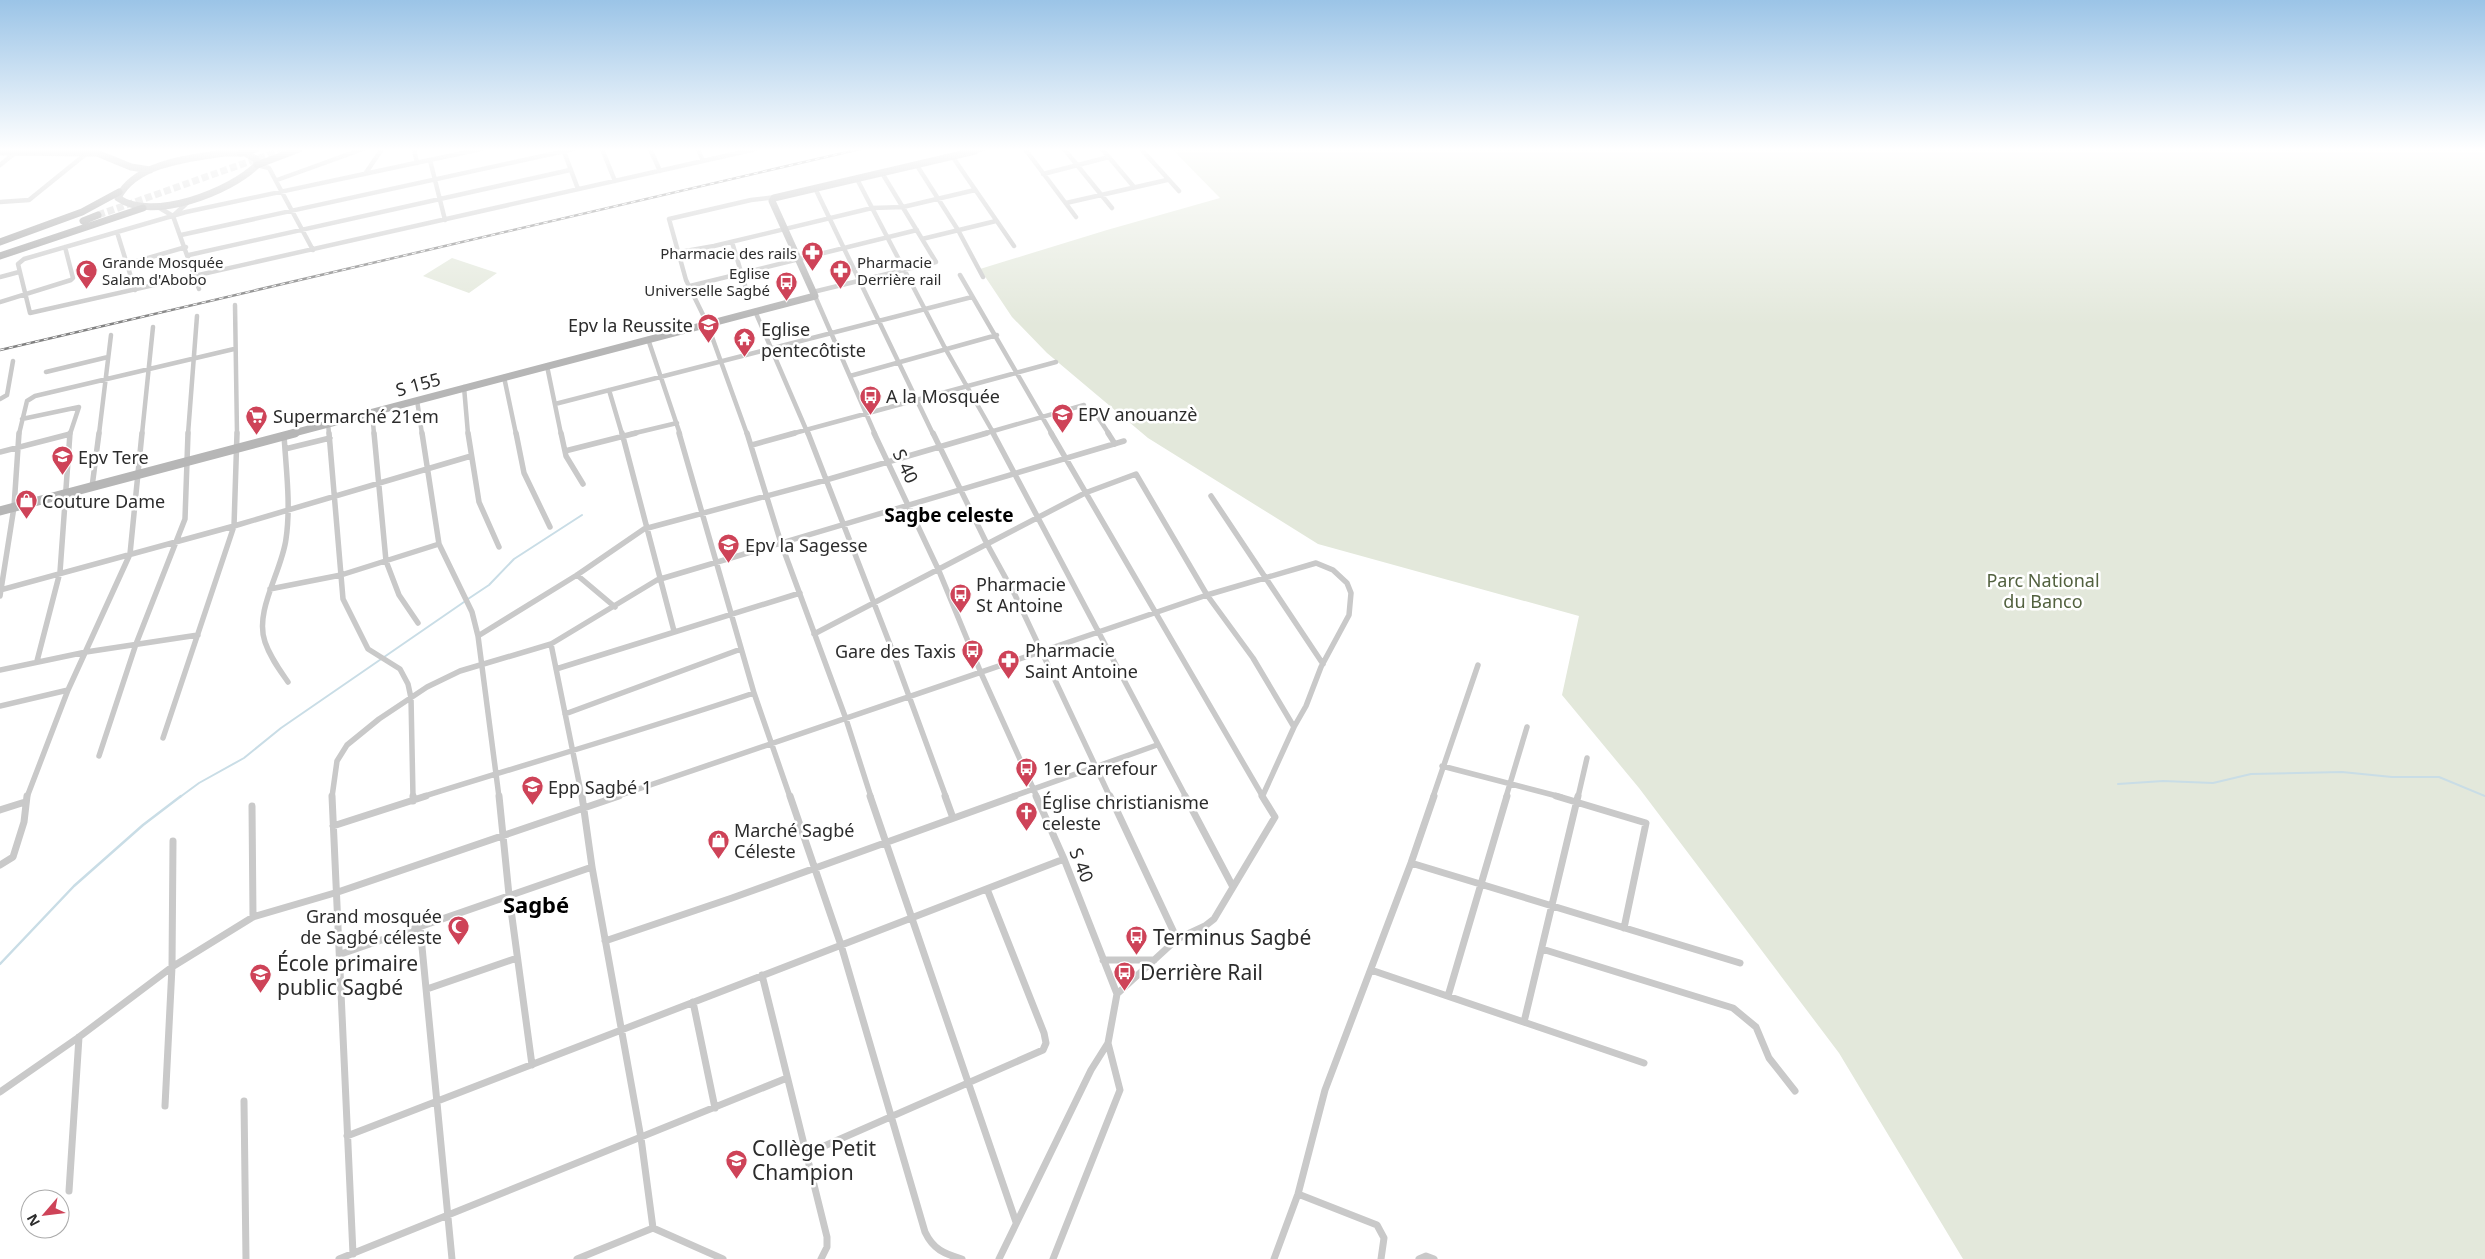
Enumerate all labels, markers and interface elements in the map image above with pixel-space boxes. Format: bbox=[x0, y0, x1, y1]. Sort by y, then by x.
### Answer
pharmacy icon: Pharmacie des rails bbox=[801, 241, 825, 272]
place label: Pharmacie des rails bbox=[660, 243, 797, 263]
place label: Grande Mosquée Salam d'Abobo bbox=[102, 252, 223, 289]
place label: Pharmacie Derrière rail bbox=[857, 252, 941, 289]
mosque icon: Grande Mosquée Salam d'Abobo bbox=[74, 259, 98, 290]
pharmacy icon: Pharmacie Derrière rail bbox=[829, 259, 853, 290]
place label: Eglise Universelle Sagbé bbox=[644, 263, 770, 300]
bus stop icon: Eglise Universelle Sagbé bbox=[774, 270, 798, 301]
place label: Epv la Reussite bbox=[568, 313, 693, 337]
school or university icon: Epv la Reussite bbox=[697, 313, 721, 344]
place label: Eglise pentecôtiste bbox=[761, 317, 866, 362]
temple icon: Eglise pentecôtiste bbox=[733, 327, 757, 358]
street label: S 155 bbox=[393, 367, 443, 401]
bus stop icon: A la Mosquée bbox=[858, 384, 882, 415]
place label: A la Mosquée bbox=[886, 384, 1000, 408]
school or university icon: EPV anouanzè bbox=[1050, 402, 1074, 433]
place label: EPV anouanzè bbox=[1078, 402, 1197, 426]
supermarket icon: Supermarché 21em bbox=[245, 404, 269, 435]
place label: Supermarché 21em bbox=[273, 404, 439, 428]
school or university icon: Epv Tere bbox=[50, 445, 74, 476]
place label: Epv Tere bbox=[78, 445, 149, 469]
street label: S 40 bbox=[888, 445, 924, 487]
shop icon: Couture Dame bbox=[14, 489, 38, 520]
place label: Couture Dame bbox=[42, 489, 165, 513]
district label: Sagbe celeste bbox=[884, 502, 1014, 528]
school or university icon: Epv la Sagesse bbox=[717, 533, 741, 564]
place label: Epv la Sagesse bbox=[745, 533, 868, 557]
park label: Parc National du Banco bbox=[1986, 568, 2100, 613]
place label: Pharmacie St Antoine bbox=[976, 572, 1066, 617]
bus stop icon: Pharmacie St Antoine bbox=[948, 582, 972, 613]
place label: Pharmacie Saint Antoine bbox=[1025, 638, 1138, 683]
place label: Gare des Taxis bbox=[835, 639, 956, 663]
bus stop icon: Gare des Taxis bbox=[960, 639, 984, 670]
pharmacy icon: Pharmacie Saint Antoine bbox=[997, 648, 1021, 679]
bus stop icon: 1er Carrefour bbox=[1015, 756, 1039, 787]
place label: 1er Carrefour bbox=[1043, 756, 1158, 780]
school or university icon: Epp Sagbé 1 bbox=[520, 775, 544, 806]
place label: Epp Sagbé 1 bbox=[548, 775, 652, 799]
place label: Église christianisme celeste bbox=[1042, 790, 1209, 835]
church icon: Église christianisme celeste bbox=[1014, 800, 1038, 831]
place label: Marché Sagbé Céleste bbox=[734, 818, 854, 863]
shop icon: Marché Sagbé Céleste bbox=[706, 828, 730, 859]
street label: S 40 bbox=[1064, 844, 1100, 886]
district label: Sagbé bbox=[503, 889, 569, 919]
place label: Grand mosquée de Sagbé céleste bbox=[300, 904, 442, 949]
mosque icon: Grand mosquée de Sagbé céleste bbox=[446, 914, 470, 945]
place label: Terminus Sagbé bbox=[1153, 923, 1311, 951]
bus stop icon: Terminus Sagbé bbox=[1125, 925, 1149, 956]
place label: École primaire public Sagbé bbox=[277, 949, 418, 1001]
place label: Derrière Rail bbox=[1140, 958, 1263, 986]
bus stop icon: Derrière Rail bbox=[1112, 960, 1136, 991]
school or university icon: École primaire public Sagbé bbox=[249, 963, 273, 994]
place label: Collège Petit Champion bbox=[752, 1134, 876, 1186]
school or university icon: Collège Petit Champion bbox=[724, 1148, 748, 1179]
north arrow bbox=[20, 1189, 70, 1239]
text: N bbox=[22, 1211, 44, 1230]

